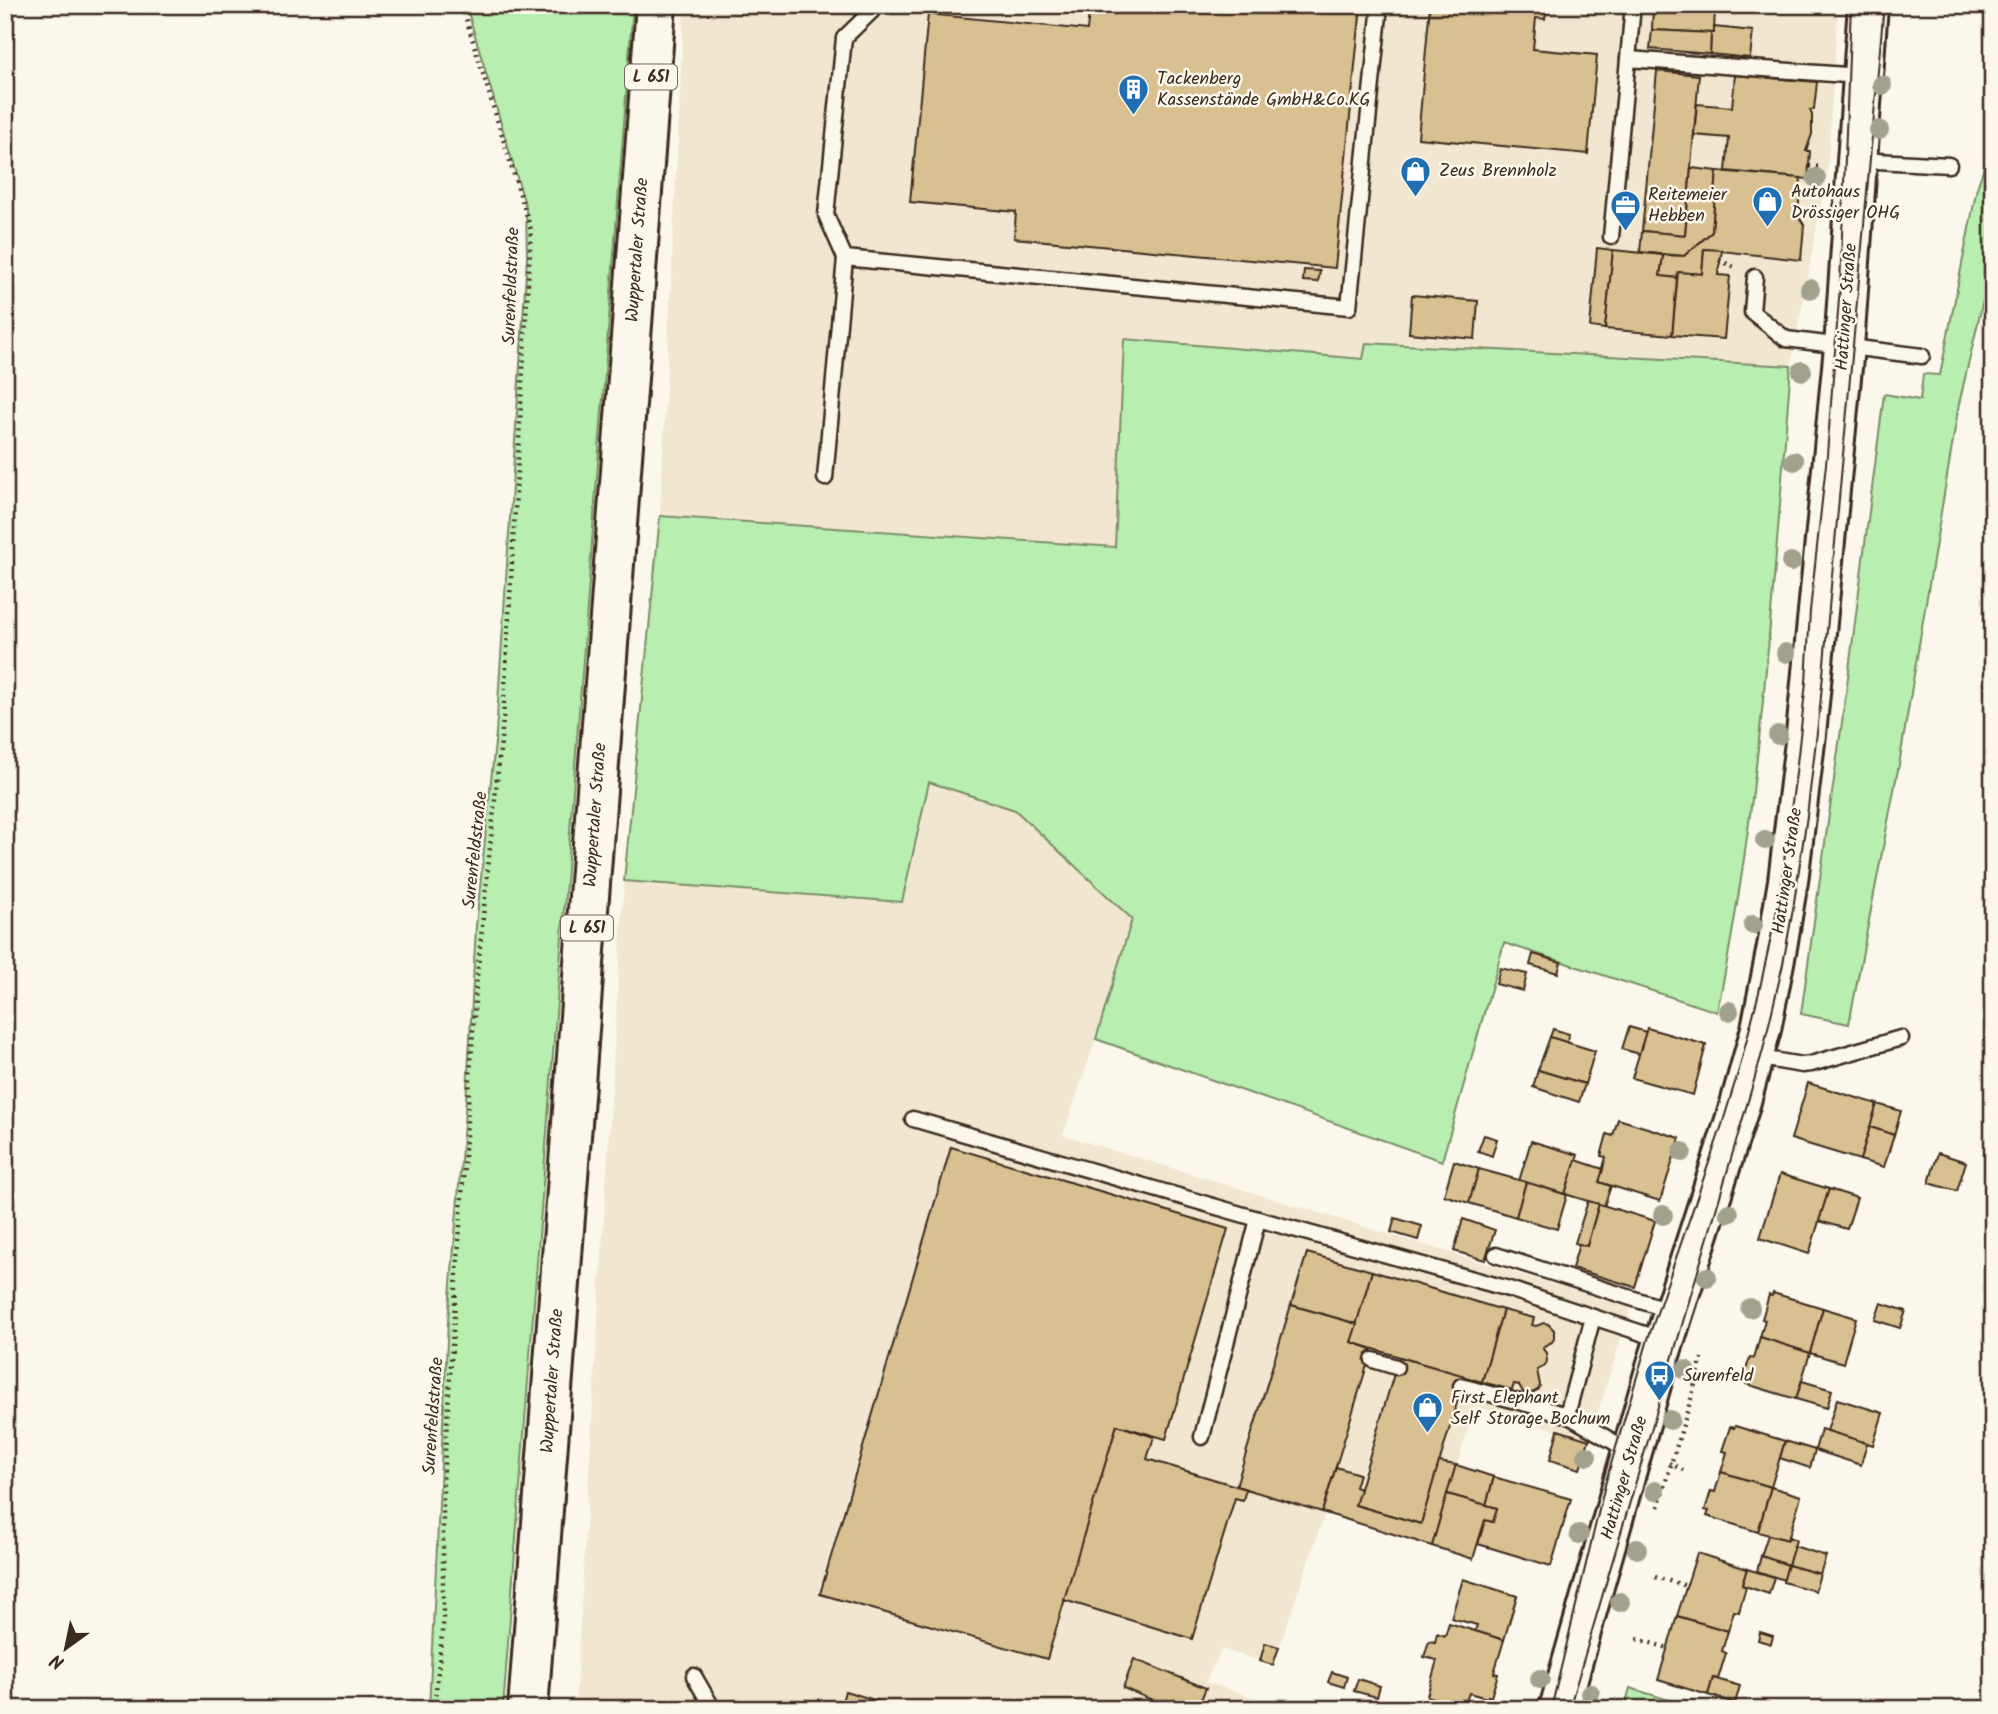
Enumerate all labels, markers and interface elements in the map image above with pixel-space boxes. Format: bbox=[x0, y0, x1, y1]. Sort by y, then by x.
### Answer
road number: L 651 bbox=[625, 64, 677, 90]
place label: Tackenberg Kassenstände GmbH&Co.KG bbox=[1157, 65, 1370, 115]
building icon: Tackenberg Kassenstände GmbH&Co.KG bbox=[1117, 72, 1151, 116]
shop icon: Zeus Brennholz bbox=[1399, 154, 1433, 198]
place label: Zeus Brennholz bbox=[1439, 157, 1557, 186]
street label: Wuppertaler Straße bbox=[618, 177, 658, 323]
place label: Autohaus Drössiger OHG bbox=[1791, 178, 1900, 228]
place label: Reitemeier Hebben bbox=[1648, 181, 1728, 231]
shop icon: Autohaus Drössiger OHG bbox=[1751, 185, 1785, 229]
office icon: Reitemeier Hebben bbox=[1608, 188, 1642, 232]
street label: Surenfeldstraße bbox=[495, 227, 529, 345]
street label: Hattinger Straße bbox=[1828, 242, 1866, 372]
street label: Wuppertaler Straße bbox=[576, 742, 616, 888]
street label: Surenfeldstraße bbox=[455, 790, 497, 910]
street label: Hattinger Straße bbox=[1765, 806, 1811, 936]
road number: L 651 bbox=[561, 916, 613, 940]
street label: Wuppertaler Straße bbox=[533, 1308, 573, 1454]
street label: Surenfeldstraße bbox=[415, 1356, 453, 1476]
bus stop icon: Surenfeld bbox=[1643, 1359, 1677, 1403]
place label: Surenfeld bbox=[1683, 1362, 1754, 1391]
place label: First Elephant Self Storage Bochum bbox=[1451, 1384, 1610, 1434]
shop icon: First Elephant Self Storage Bochum bbox=[1411, 1391, 1445, 1435]
street label: Hattinger Straße bbox=[1593, 1413, 1657, 1543]
north arrow bbox=[32, 1612, 102, 1682]
text: N bbox=[45, 1645, 71, 1676]

